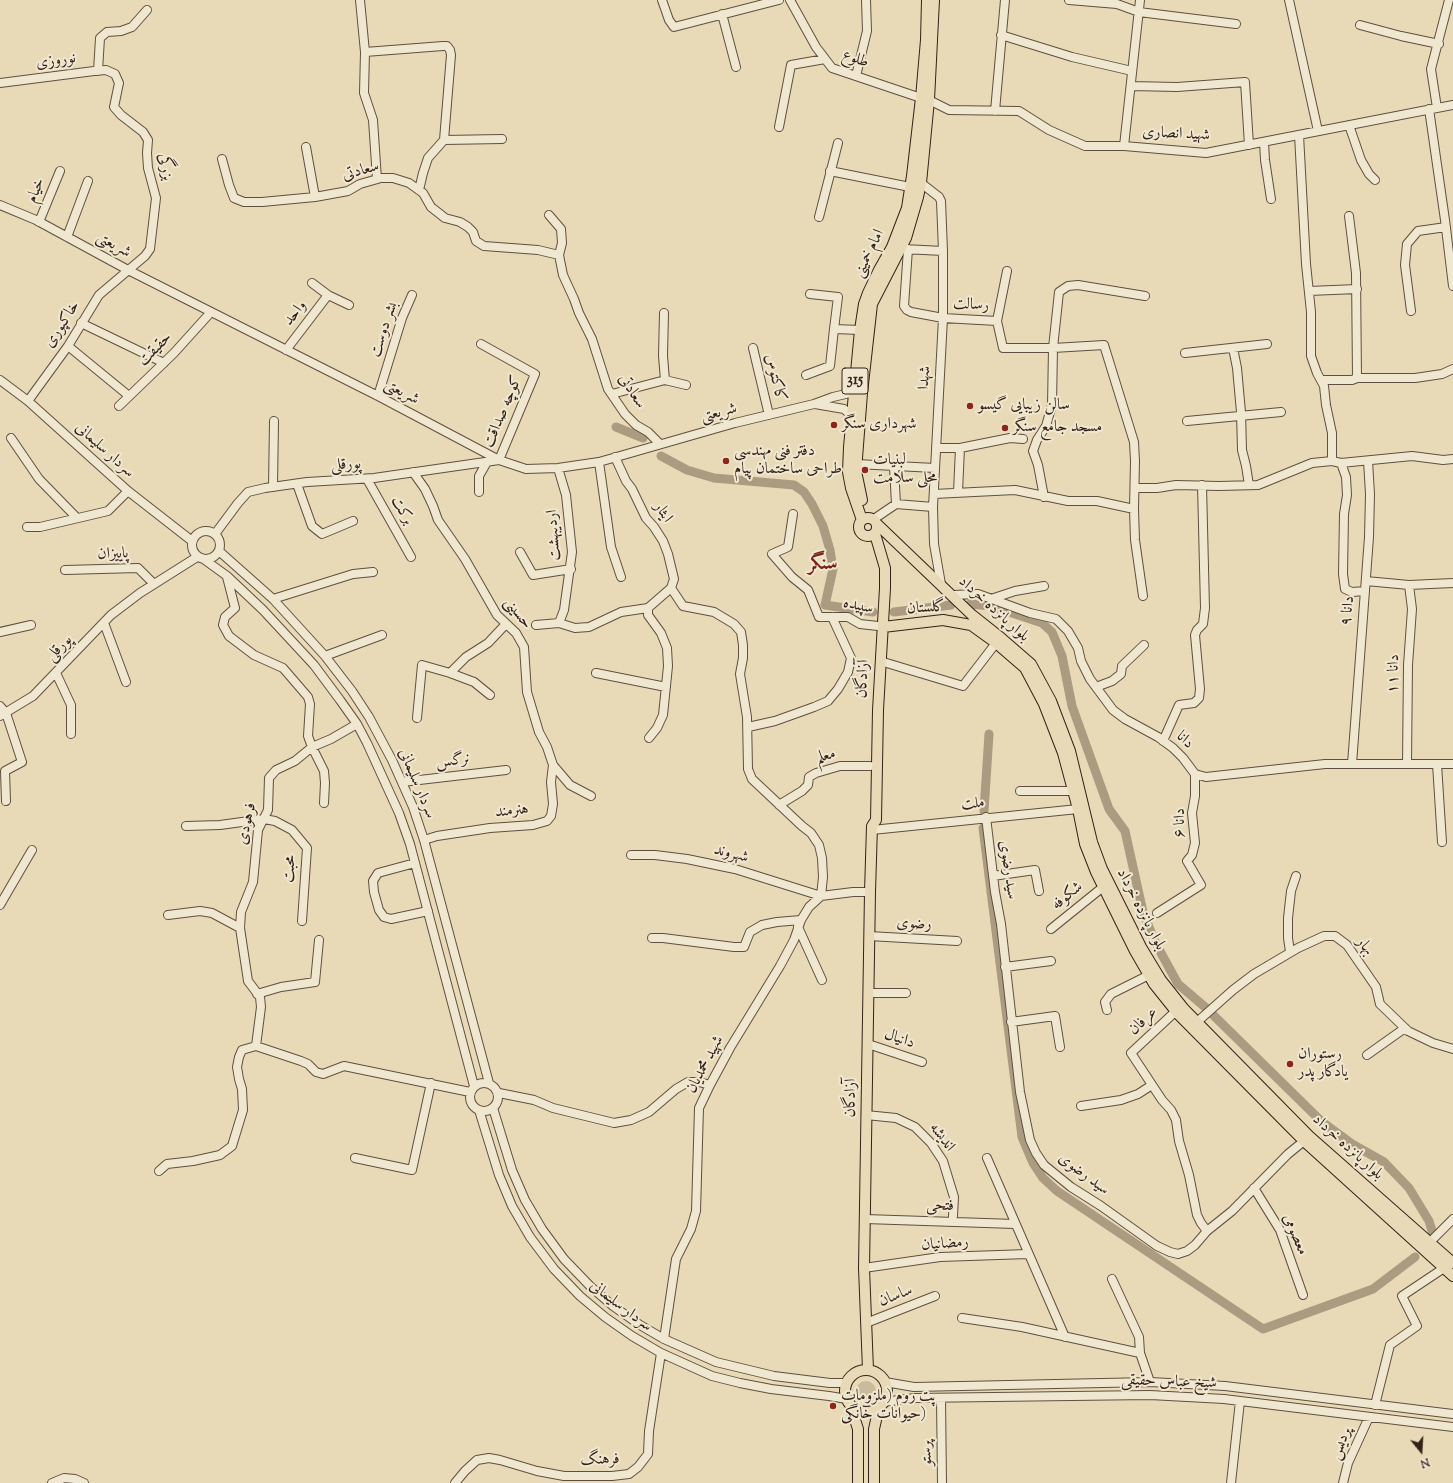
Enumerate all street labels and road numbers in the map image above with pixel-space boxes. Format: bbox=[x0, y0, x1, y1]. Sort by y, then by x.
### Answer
street label: طلوع bbox=[839, 46, 871, 74]
street label: نوروزی bbox=[35, 50, 77, 74]
street label: شهید انصاری bbox=[1142, 124, 1210, 146]
street label: بزرگی bbox=[152, 152, 176, 182]
street label: سعادتی bbox=[340, 158, 382, 186]
street label: خیام bbox=[23, 176, 51, 206]
street label: امام خمینی bbox=[850, 227, 890, 281]
street label: شریعتی bbox=[92, 229, 134, 263]
street label: رسالت bbox=[952, 295, 990, 317]
street label: واحد bbox=[280, 297, 312, 331]
street label: خاکپوری bbox=[41, 298, 85, 352]
street label: بشر دوست bbox=[367, 300, 403, 360]
street label: حقیقت bbox=[135, 329, 177, 371]
street label: کاکتوس bbox=[759, 352, 789, 404]
street label: شهدا bbox=[916, 365, 936, 391]
road number: 315 bbox=[842, 368, 868, 394]
street label: سعادتی bbox=[613, 371, 649, 413]
street label: کوچه صداقت bbox=[480, 373, 528, 451]
street label: شریعتی bbox=[380, 376, 422, 410]
street label: شریعتی bbox=[699, 400, 739, 428]
street label: سردار سلیمانی bbox=[70, 419, 138, 483]
street label: پورقلی bbox=[330, 456, 362, 476]
street label: برکت bbox=[385, 493, 417, 529]
street label: ایثار bbox=[648, 499, 676, 527]
street label: اردیبهشت bbox=[544, 509, 566, 561]
street label: پاییزان bbox=[97, 545, 129, 565]
street label: بلوار پانزده خرداد bbox=[953, 573, 1033, 647]
street label: حسینی bbox=[499, 594, 535, 634]
street label: سپیده bbox=[841, 594, 875, 620]
street label: دانا ۹ bbox=[1338, 595, 1360, 627]
street label: گلستان bbox=[906, 598, 946, 620]
street label: پورقلی bbox=[43, 631, 77, 667]
street label: دانا ۱۱ bbox=[1385, 654, 1405, 694]
street label: آزادگان bbox=[853, 659, 875, 699]
street label: دانا bbox=[1171, 728, 1197, 754]
street label: معلم bbox=[814, 745, 838, 769]
street label: سردار سلیمانی bbox=[393, 746, 439, 822]
street label: نرگس bbox=[435, 750, 471, 774]
street label: ملت bbox=[960, 794, 986, 816]
street label: فرهودی bbox=[234, 801, 262, 847]
street label: هنرمند bbox=[494, 801, 530, 823]
street label: دانا ۶ bbox=[1171, 808, 1191, 838]
street label: سید رضوی bbox=[993, 839, 1021, 901]
street label: شهروند bbox=[712, 841, 750, 869]
street label: محبت bbox=[280, 855, 302, 883]
street label: بلوار پانزده خرداد bbox=[1111, 866, 1169, 954]
street label: شکوفه bbox=[1048, 879, 1088, 915]
street label: رضوی bbox=[896, 914, 932, 936]
street label: بهار bbox=[1351, 934, 1377, 960]
street label: عرفان bbox=[1125, 1004, 1163, 1040]
street label: دانیال bbox=[881, 1026, 917, 1054]
street label: شهید محمدیان bbox=[683, 1033, 729, 1097]
street label: آزادگان bbox=[842, 1078, 862, 1118]
street label: بلوار پانزده خرداد bbox=[1307, 1111, 1387, 1185]
street label: اندیشه bbox=[924, 1120, 958, 1156]
street label: سید رضوی bbox=[1054, 1150, 1112, 1200]
street label: فتحی bbox=[926, 1197, 954, 1217]
street label: معصومی bbox=[1277, 1211, 1311, 1259]
street label: رمضانیان bbox=[921, 1234, 969, 1256]
street label: سردار سلیمانی bbox=[585, 1277, 655, 1337]
street label: ساسان bbox=[876, 1282, 916, 1312]
street label: شیخ عباس حقیقی bbox=[1121, 1372, 1217, 1394]
street label: پردیس bbox=[1327, 1425, 1357, 1463]
street label: پرستو bbox=[918, 1440, 938, 1466]
street label: فرهنگ bbox=[580, 1451, 620, 1471]

